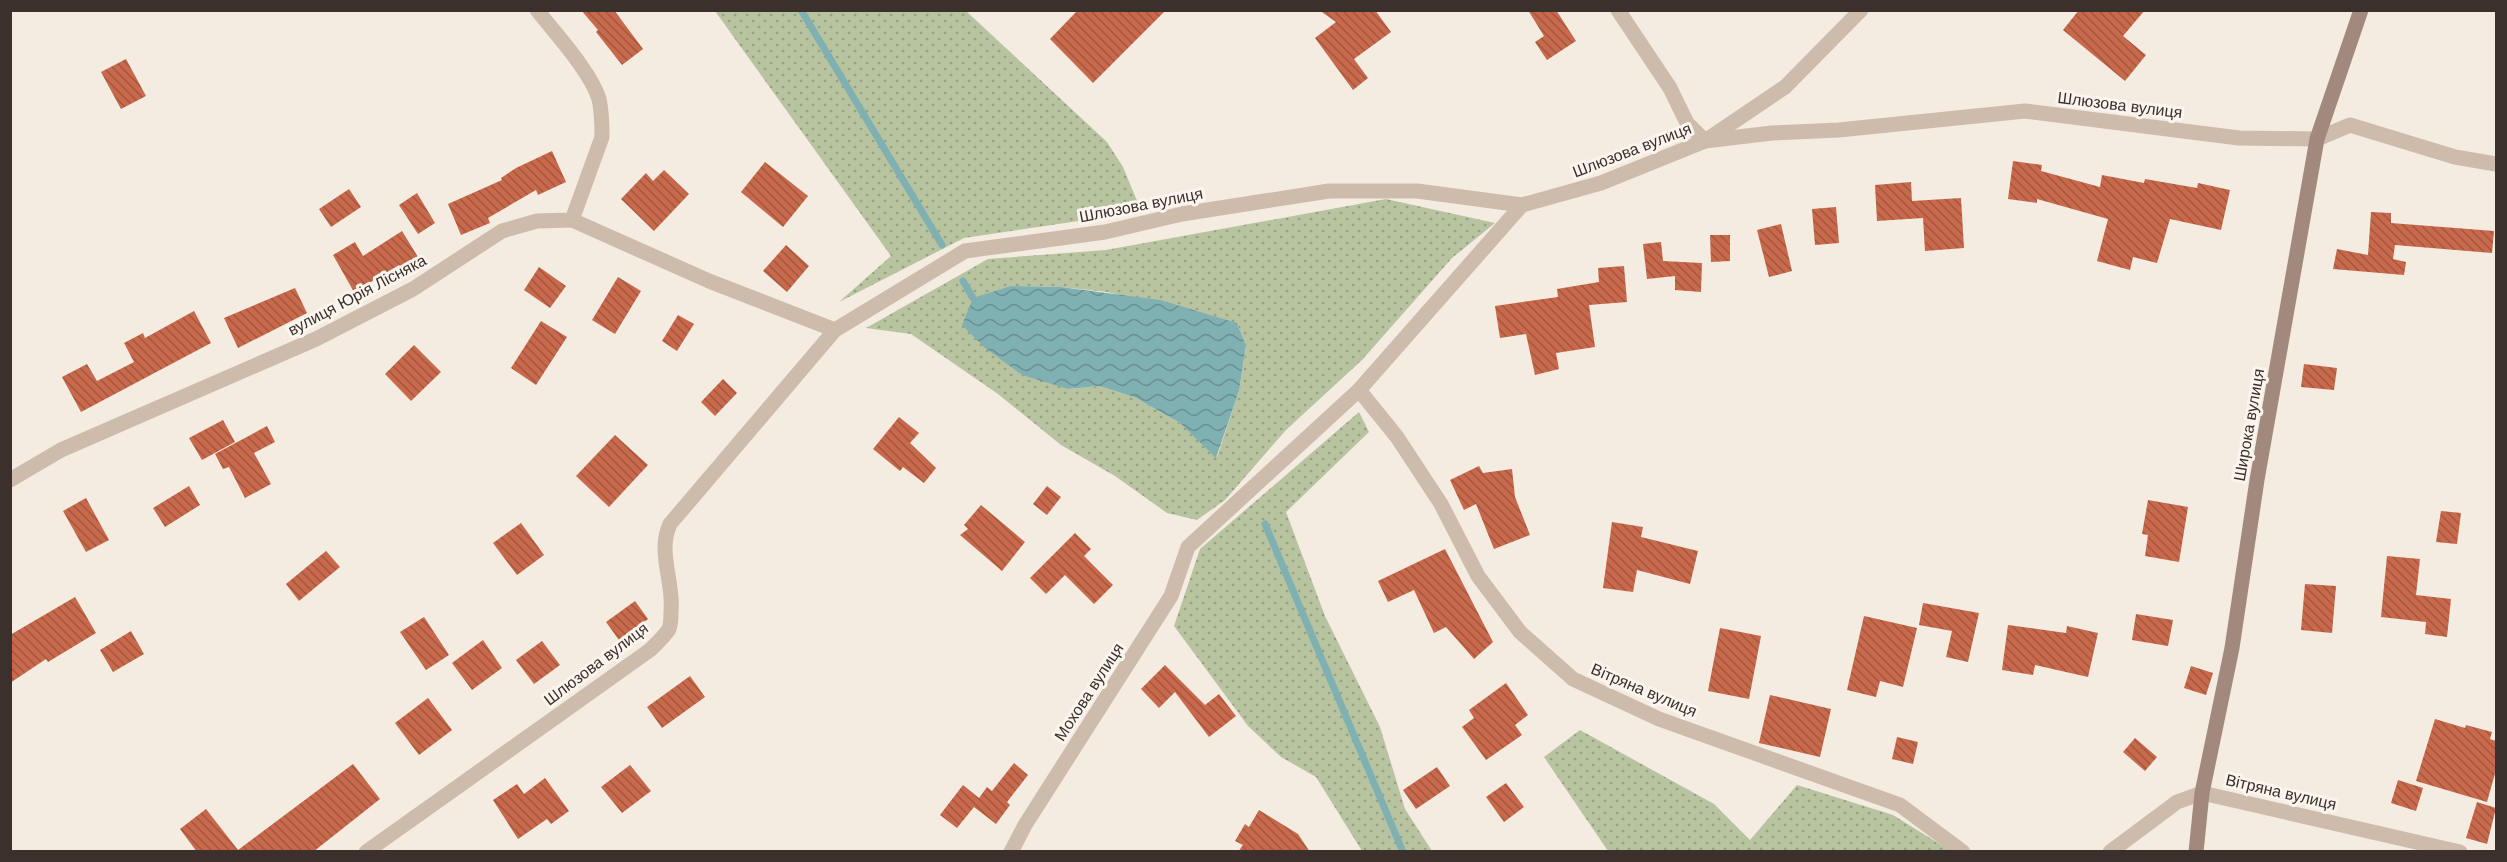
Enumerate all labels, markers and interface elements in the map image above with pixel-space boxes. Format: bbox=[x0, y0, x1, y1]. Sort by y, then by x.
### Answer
street label: Шлюзова вулиця bbox=[2057, 89, 2183, 121]
street label: Шлюзова вулиця bbox=[1570, 120, 1694, 180]
street label: Шлюзова вулиця bbox=[1078, 185, 1204, 225]
street label: вулиця Юрія Лісняка bbox=[285, 251, 429, 339]
street label: Широка вулиця bbox=[2231, 367, 2267, 483]
street label: Шлюзова вулиця bbox=[541, 619, 651, 709]
street label: Мохова вулиця bbox=[1051, 640, 1127, 744]
street label: Вітряна вулиця bbox=[1589, 660, 1699, 720]
street label: Вітряна вулиця bbox=[2224, 771, 2338, 813]

